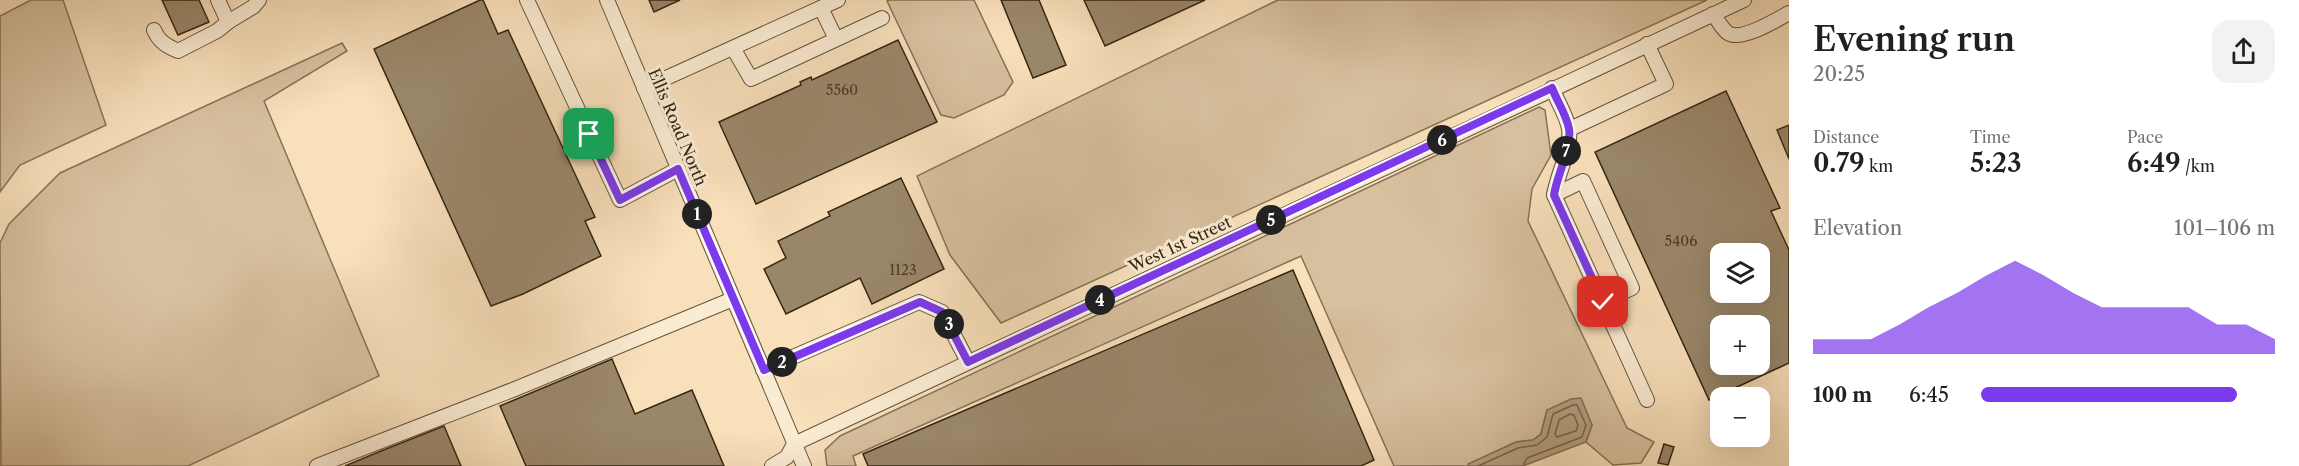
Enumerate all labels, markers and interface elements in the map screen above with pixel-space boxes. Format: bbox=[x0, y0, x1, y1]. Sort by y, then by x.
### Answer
text: Evening run bbox=[1813, 19, 2015, 60]
button: share bbox=[2212, 20, 2275, 83]
text: 20:25 bbox=[1813, 62, 1865, 86]
street label: Ellis Road North bbox=[644, 65, 712, 189]
house number: 5560 bbox=[826, 81, 858, 99]
pin bbox=[563, 108, 614, 159]
icon: arrive bbox=[572, 117, 605, 150]
pin: 6 bbox=[1427, 125, 1457, 155]
text: Distance bbox=[1813, 127, 1879, 147]
text: Time bbox=[1970, 127, 2010, 147]
text: Pace bbox=[2127, 127, 2163, 147]
text: 6 bbox=[1437, 130, 1447, 150]
pin: 7 bbox=[1551, 136, 1581, 166]
text: 7 bbox=[1562, 141, 1570, 161]
text: 0.79 bbox=[1813, 147, 1865, 179]
text: 5:23 bbox=[1970, 147, 2022, 179]
text: 6:49 bbox=[2127, 147, 2181, 179]
text: km bbox=[1865, 156, 1893, 176]
text: /km bbox=[2181, 156, 2215, 176]
pin: 1 bbox=[682, 199, 712, 229]
text: 1 bbox=[693, 204, 701, 224]
pin: 5 bbox=[1256, 205, 1286, 235]
text: 5 bbox=[1267, 210, 1275, 230]
street label: West 1st Street bbox=[1125, 211, 1235, 277]
text: Elevation bbox=[1813, 216, 1902, 240]
text: 101–106 m bbox=[2174, 216, 2275, 240]
house number: 5406 bbox=[1665, 232, 1697, 250]
map controls bbox=[1710, 243, 1770, 447]
button: layers bbox=[1710, 243, 1770, 303]
house number: 1123 bbox=[889, 261, 917, 279]
pin bbox=[1577, 276, 1628, 327]
pin: 4 bbox=[1085, 285, 1115, 315]
icon: check bbox=[1586, 285, 1619, 318]
text: 4 bbox=[1095, 290, 1105, 310]
pin: 3 bbox=[934, 309, 964, 339]
text: 3 bbox=[944, 314, 954, 334]
button: + bbox=[1710, 315, 1770, 375]
pin: 2 bbox=[767, 347, 797, 377]
text: 2 bbox=[777, 352, 787, 372]
text: 100 m bbox=[1813, 383, 1872, 407]
text: 6:45 bbox=[1909, 383, 1949, 407]
button: − bbox=[1710, 387, 1770, 447]

